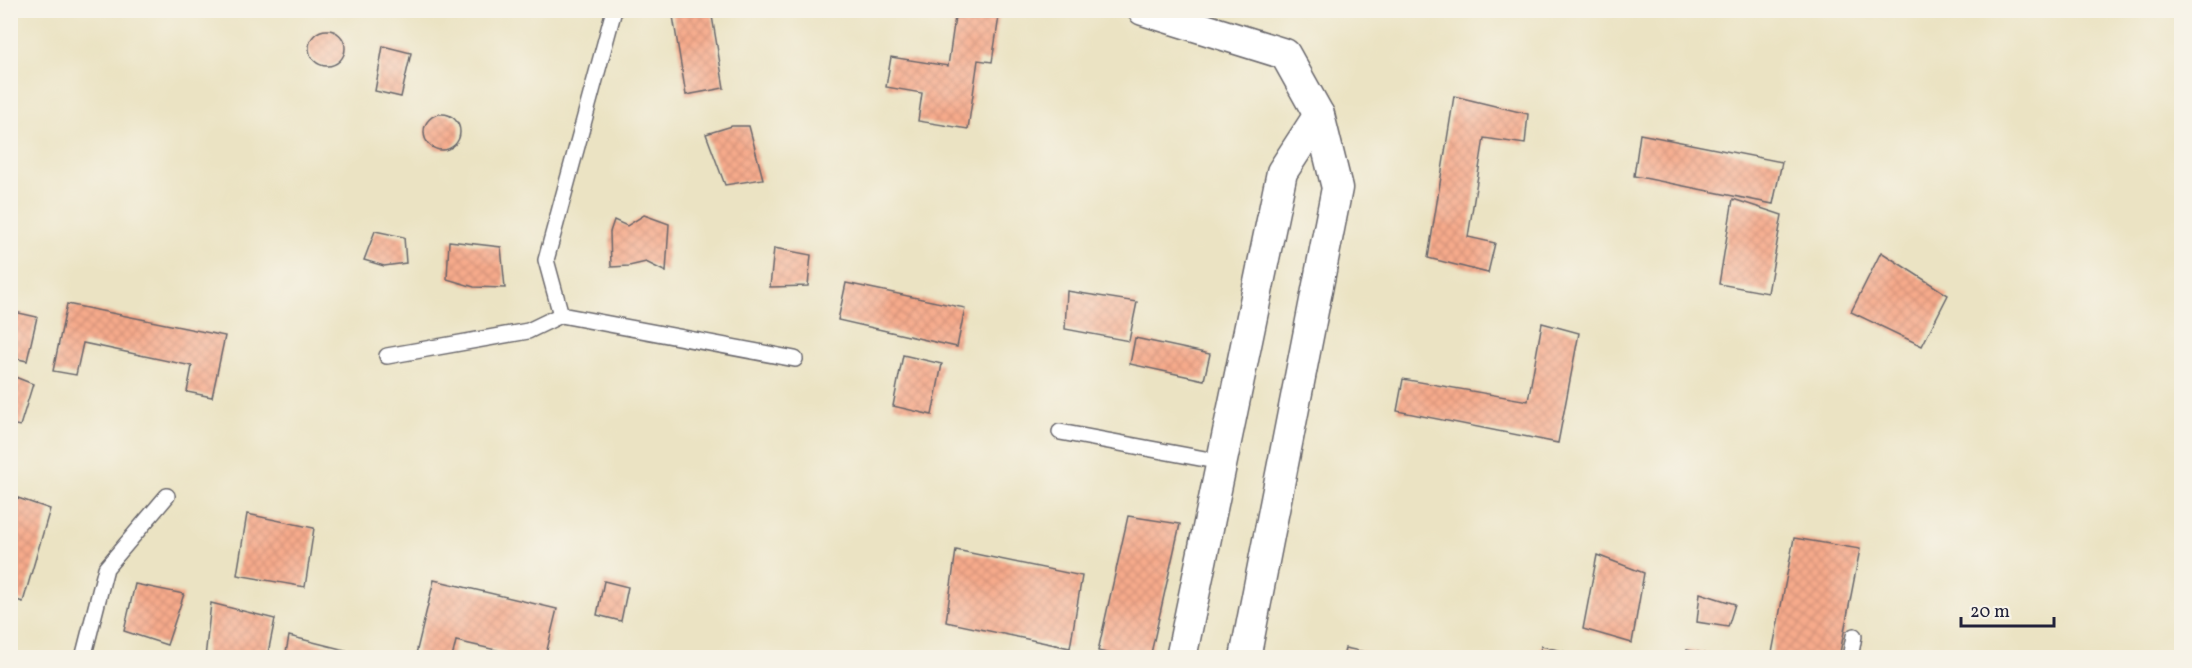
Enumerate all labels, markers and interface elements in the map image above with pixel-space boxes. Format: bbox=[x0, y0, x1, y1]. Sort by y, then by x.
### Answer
scale bar bbox=[1961, 590, 2054, 628]
text: 20 m bbox=[1970, 600, 2010, 625]

